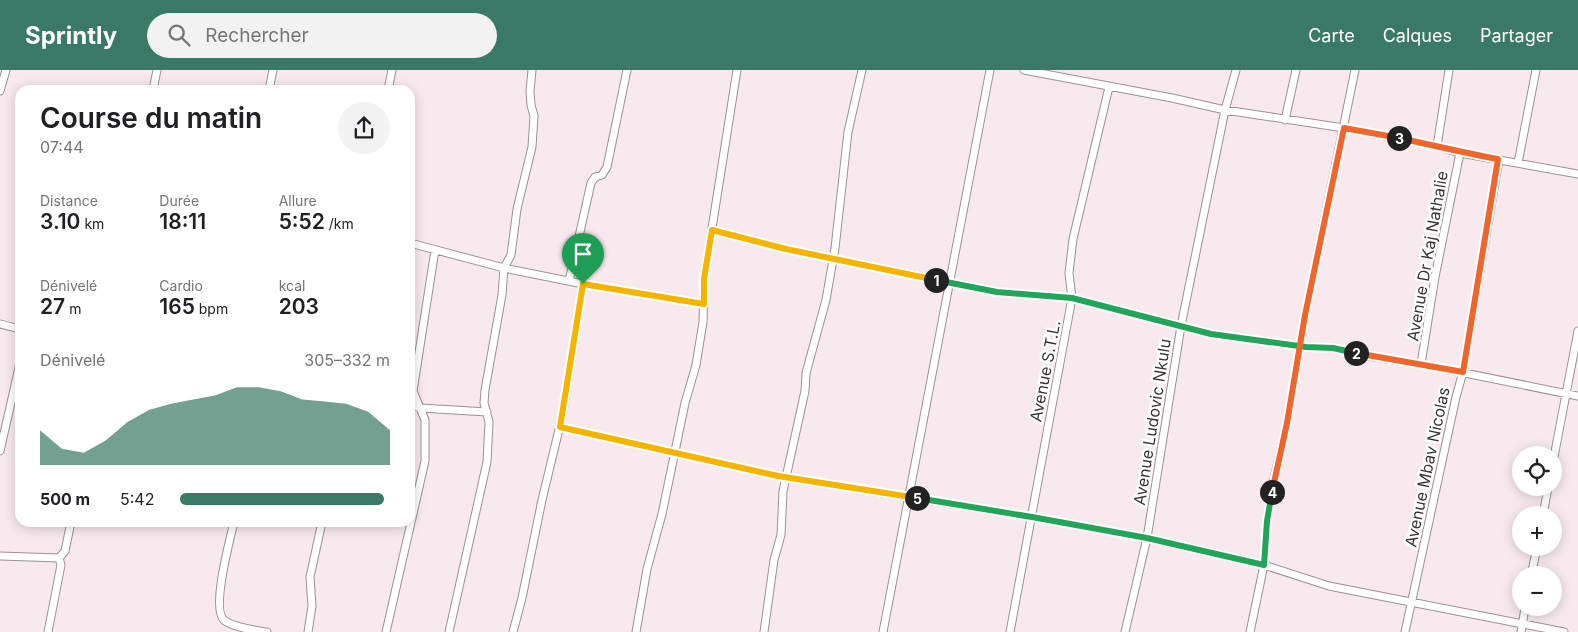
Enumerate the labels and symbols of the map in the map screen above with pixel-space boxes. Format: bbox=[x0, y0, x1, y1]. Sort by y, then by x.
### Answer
pin: 3 bbox=[1386, 126, 1412, 150]
street label: Avenue Dr Kaj Nathalie bbox=[1402, 169, 1452, 343]
pin bbox=[562, 233, 604, 284]
pin: 1 bbox=[924, 268, 948, 292]
street label: Avenue S.T.L. bbox=[1025, 318, 1065, 424]
street label: Avenue Ludovic Nkulu bbox=[1129, 337, 1175, 507]
pin: 2 bbox=[1344, 340, 1368, 366]
street label: Avenue Mbav Nicolas bbox=[1400, 385, 1454, 549]
pin: 4 bbox=[1260, 480, 1284, 504]
pin: 5 bbox=[904, 486, 930, 510]

